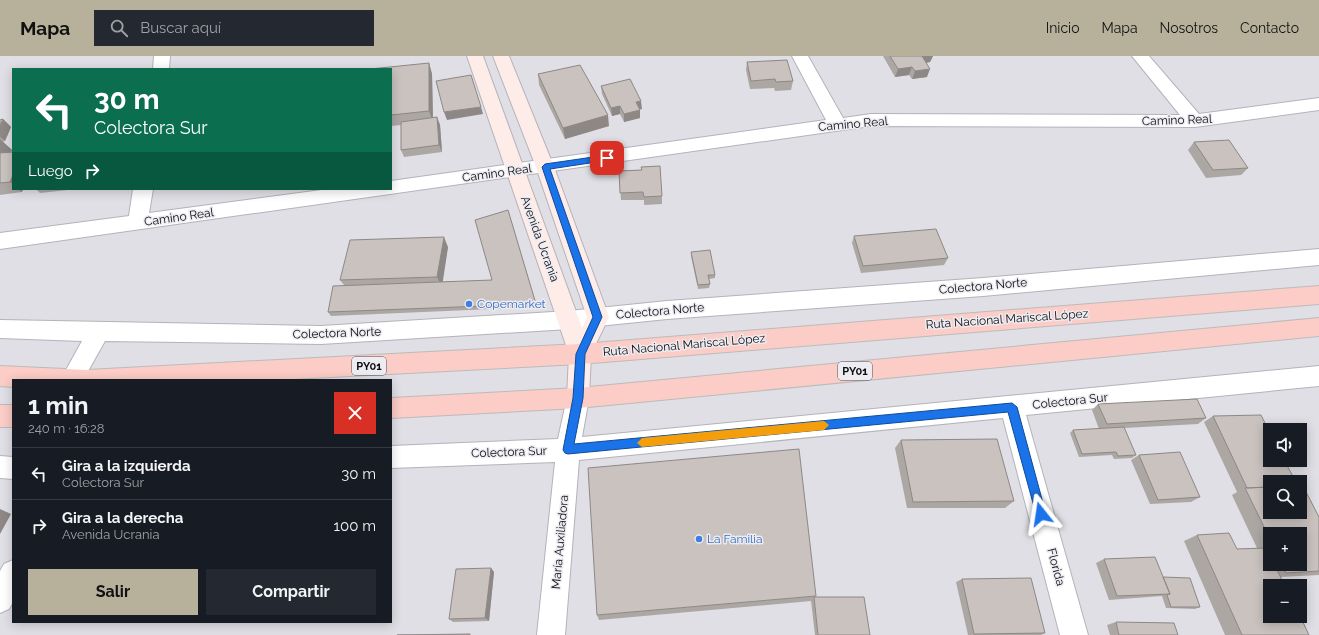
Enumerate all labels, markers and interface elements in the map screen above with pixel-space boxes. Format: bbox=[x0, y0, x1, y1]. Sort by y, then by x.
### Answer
search box bbox=[94, 10, 374, 46]
text: Mapa bbox=[20, 17, 70, 39]
icon: search bbox=[108, 17, 130, 39]
text: Buscar aquí bbox=[140, 19, 221, 37]
text: Inicio bbox=[1046, 20, 1079, 36]
text: Mapa bbox=[1101, 20, 1138, 36]
text: Nosotros bbox=[1160, 20, 1218, 36]
text: Contacto bbox=[1240, 20, 1299, 36]
text: 30 m bbox=[94, 83, 160, 116]
icon: left bbox=[28, 84, 80, 136]
street label: Camino Real bbox=[1142, 112, 1213, 128]
street label: Camino Real bbox=[817, 114, 889, 134]
text: Colectora Sur bbox=[94, 117, 208, 138]
pin bbox=[590, 141, 624, 175]
icon: arrive bbox=[596, 147, 618, 169]
icon: right bbox=[81, 160, 103, 182]
street label: Camino Real bbox=[461, 161, 533, 185]
text: Luego bbox=[28, 162, 73, 180]
street label: Avenida Ucrania bbox=[518, 194, 562, 284]
street label: Camino Real bbox=[143, 205, 215, 229]
street label: Colectora Norte bbox=[938, 275, 1028, 297]
place label: Copemarket bbox=[477, 297, 546, 311]
marker: Copemarket bbox=[464, 299, 474, 309]
street label: Colectora Norte bbox=[615, 300, 705, 322]
street label: Ruta Nacional Mariscal López bbox=[925, 306, 1089, 332]
street label: Colectora Norte bbox=[292, 324, 382, 342]
street label: Ruta Nacional Mariscal López bbox=[602, 331, 766, 359]
road number: PY01 bbox=[352, 357, 386, 375]
road number: PY01 bbox=[838, 362, 872, 380]
street label: Colectora Sur bbox=[1032, 390, 1109, 412]
text: 1 min bbox=[28, 391, 89, 420]
button: close bbox=[334, 392, 376, 434]
text: 240 m · 16:28 bbox=[28, 421, 105, 436]
map controls bbox=[1263, 423, 1307, 623]
button: sound bbox=[1263, 423, 1307, 467]
street label: Colectora Sur bbox=[471, 444, 548, 460]
text: Gira a la izquierda bbox=[62, 457, 191, 475]
icon: left bbox=[28, 463, 50, 485]
text: 30 m bbox=[341, 465, 376, 483]
text: Colectora Sur bbox=[62, 475, 144, 490]
button: search bbox=[1263, 475, 1307, 519]
position arrow bbox=[1020, 493, 1062, 535]
street label: María Auxiliadora bbox=[549, 494, 571, 590]
text: Gira a la derecha bbox=[62, 509, 183, 527]
icon: right bbox=[28, 515, 50, 537]
text: 100 m bbox=[334, 517, 376, 535]
text: Avenida Ucrania bbox=[62, 527, 160, 542]
button: + bbox=[1263, 527, 1307, 571]
place label: La Familia bbox=[707, 532, 763, 546]
marker: La Familia bbox=[694, 534, 704, 544]
street label: Florida bbox=[1044, 547, 1068, 587]
button: Salir bbox=[28, 569, 198, 615]
button: Compartir bbox=[206, 569, 376, 615]
button: − bbox=[1263, 579, 1307, 623]

